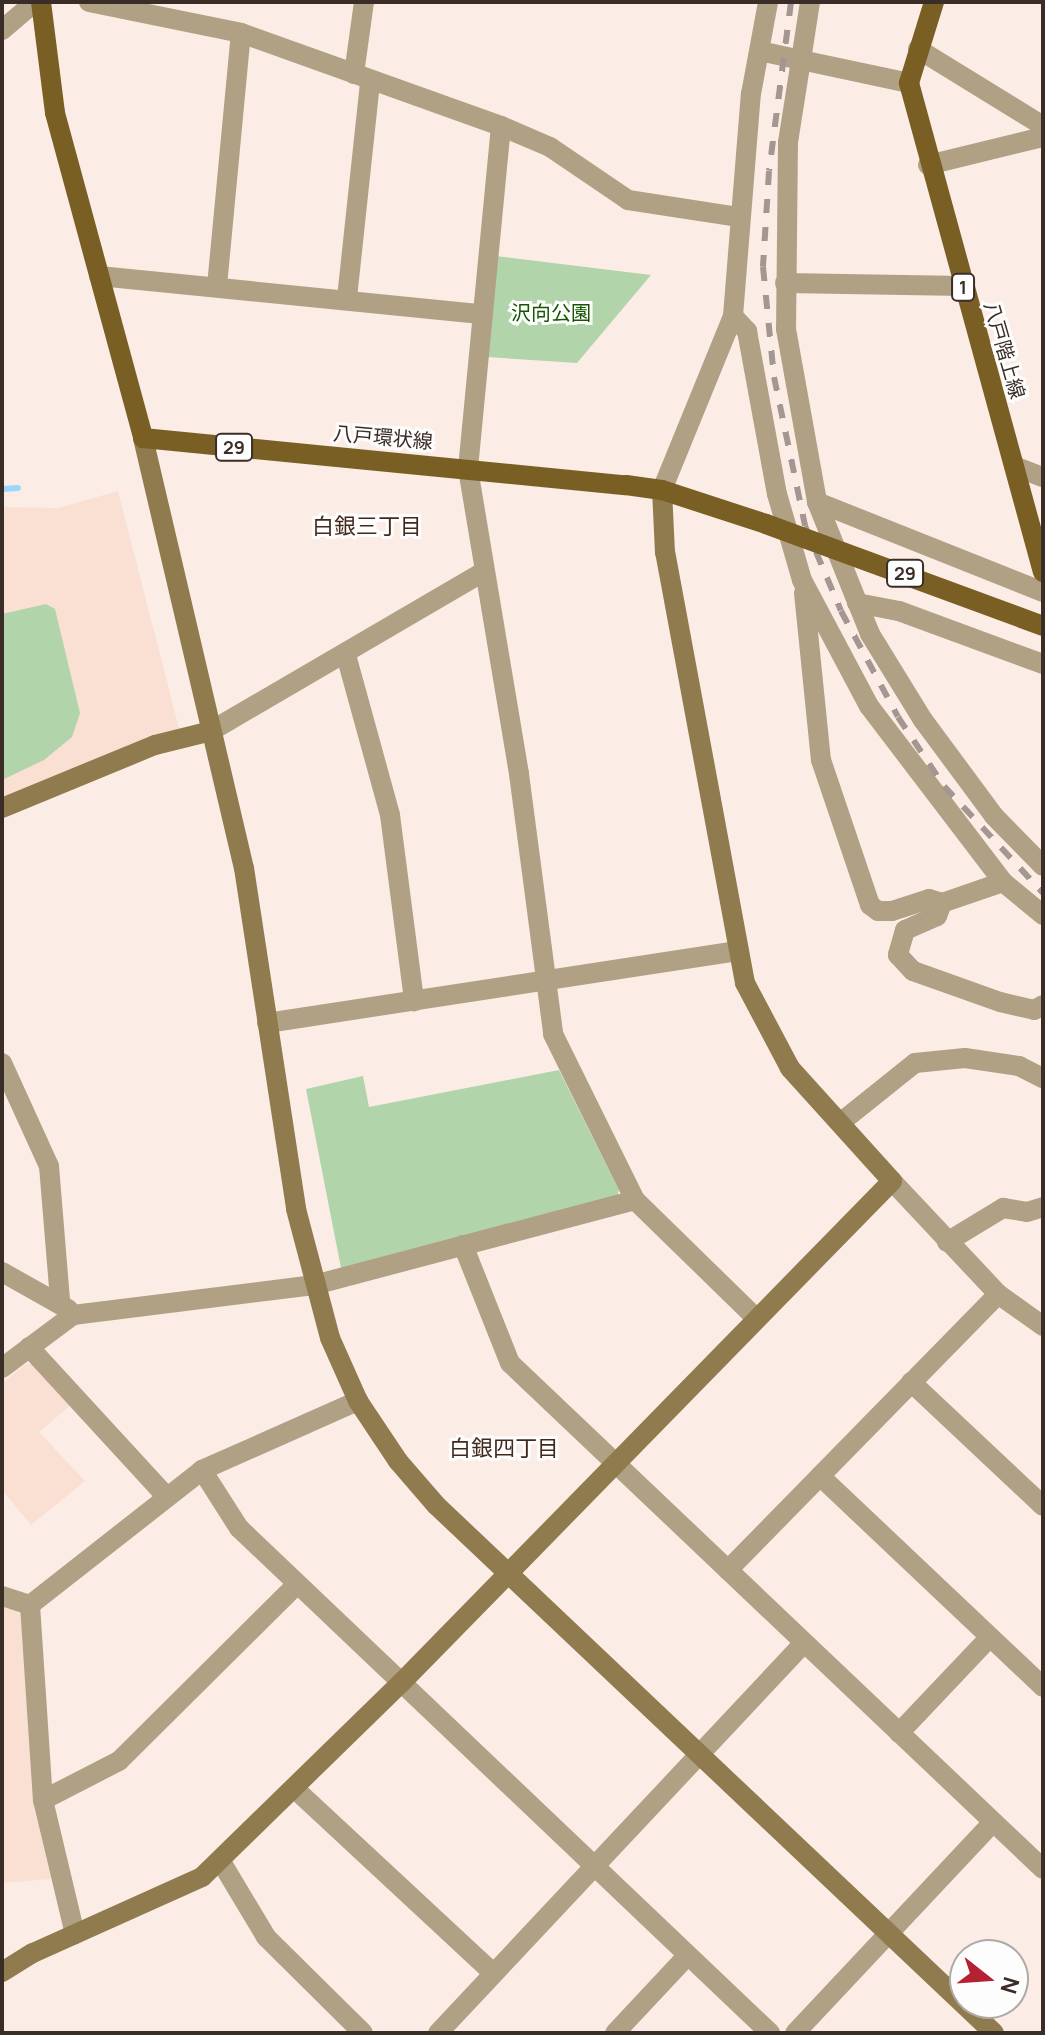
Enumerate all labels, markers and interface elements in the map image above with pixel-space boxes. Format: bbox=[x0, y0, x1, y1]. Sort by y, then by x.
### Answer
road number: 1 bbox=[951, 273, 975, 301]
street label: 八戸階上線 bbox=[980, 299, 1030, 401]
park label: 沢向公園 bbox=[511, 300, 591, 324]
street label: 八戸環状線 bbox=[332, 421, 434, 453]
road number: 29 bbox=[214, 433, 254, 461]
district label: 白銀三丁目 bbox=[312, 514, 422, 540]
road number: 29 bbox=[885, 559, 925, 587]
district label: 白銀四丁目 bbox=[449, 1436, 559, 1462]
north arrow bbox=[949, 1939, 1029, 2019]
text: N bbox=[993, 1973, 1027, 1997]

